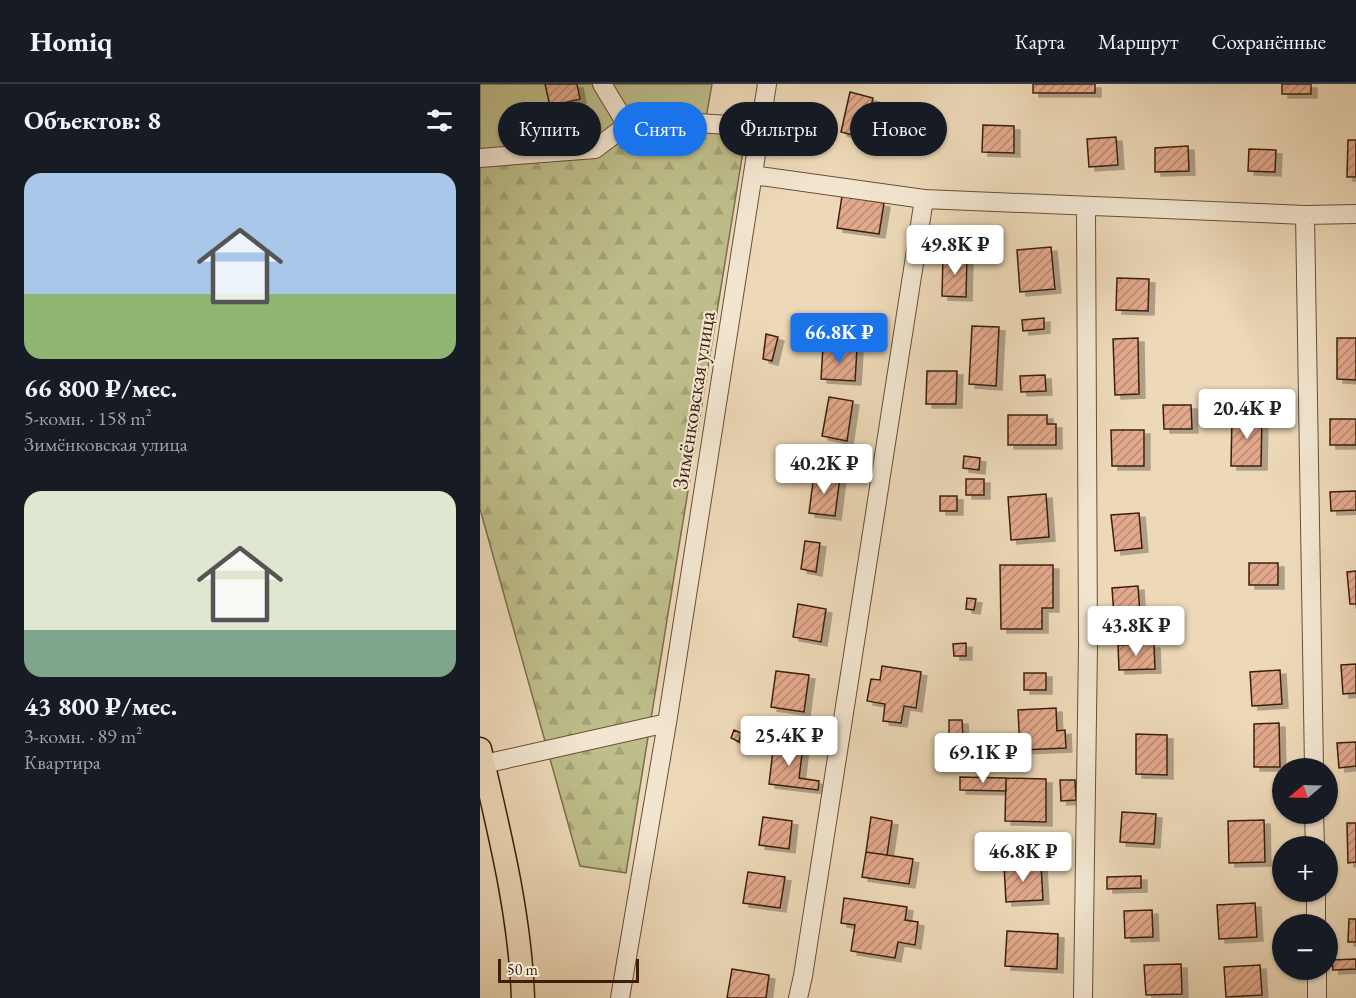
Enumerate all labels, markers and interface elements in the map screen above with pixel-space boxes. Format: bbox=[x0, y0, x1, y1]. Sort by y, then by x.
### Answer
text: Homiq bbox=[30, 23, 112, 59]
text: Карта bbox=[1015, 28, 1065, 55]
text: Маршрут bbox=[1098, 28, 1179, 55]
text: Сохранённые bbox=[1212, 28, 1326, 55]
chip: Купить bbox=[498, 102, 601, 156]
chip: Снять bbox=[613, 102, 707, 156]
chip: Фильтры bbox=[719, 102, 838, 156]
chip: Новое bbox=[850, 102, 947, 156]
text: Объектов: 8 bbox=[24, 103, 161, 137]
icon: filters bbox=[423, 104, 456, 137]
icon: home bbox=[186, 212, 294, 320]
pin: 49.8K ₽ bbox=[900, 225, 1010, 276]
text: 49.8K ₽ bbox=[921, 231, 989, 257]
street label: Зимёнковская улица bbox=[665, 309, 722, 491]
pin: 66.8K ₽ bbox=[784, 313, 894, 364]
text: 66.8K ₽ bbox=[805, 319, 873, 345]
text: 66 800 ₽/мес. bbox=[24, 371, 177, 405]
pin: 20.4K ₽ bbox=[1192, 389, 1302, 440]
text: 20.4K ₽ bbox=[1213, 395, 1281, 421]
text: 5-комн. · 158 m² bbox=[24, 405, 152, 431]
text: Зимёнковская улица bbox=[24, 431, 188, 457]
pin: 40.2K ₽ bbox=[769, 444, 879, 495]
text: 40.2K ₽ bbox=[790, 450, 858, 476]
icon: home bbox=[186, 530, 294, 638]
pin: 43.8K ₽ bbox=[1081, 606, 1191, 657]
text: 43.8K ₽ bbox=[1102, 612, 1170, 638]
text: 43 800 ₽/мес. bbox=[24, 689, 177, 723]
pin: 25.4K ₽ bbox=[734, 716, 844, 767]
text: 25.4K ₽ bbox=[755, 722, 823, 748]
text: 3-комн. · 89 m² bbox=[24, 723, 142, 749]
pin: 69.1K ₽ bbox=[928, 733, 1038, 784]
text: 69.1K ₽ bbox=[949, 739, 1017, 765]
text: Квартира bbox=[24, 749, 101, 775]
north arrow bbox=[1272, 758, 1338, 824]
map controls bbox=[1272, 758, 1338, 980]
pin: 46.8K ₽ bbox=[968, 832, 1078, 883]
button: + bbox=[1272, 836, 1338, 902]
text: 46.8K ₽ bbox=[989, 838, 1057, 864]
button: − bbox=[1272, 914, 1338, 980]
scale bar bbox=[498, 956, 639, 984]
text: 50 m bbox=[507, 959, 538, 980]

